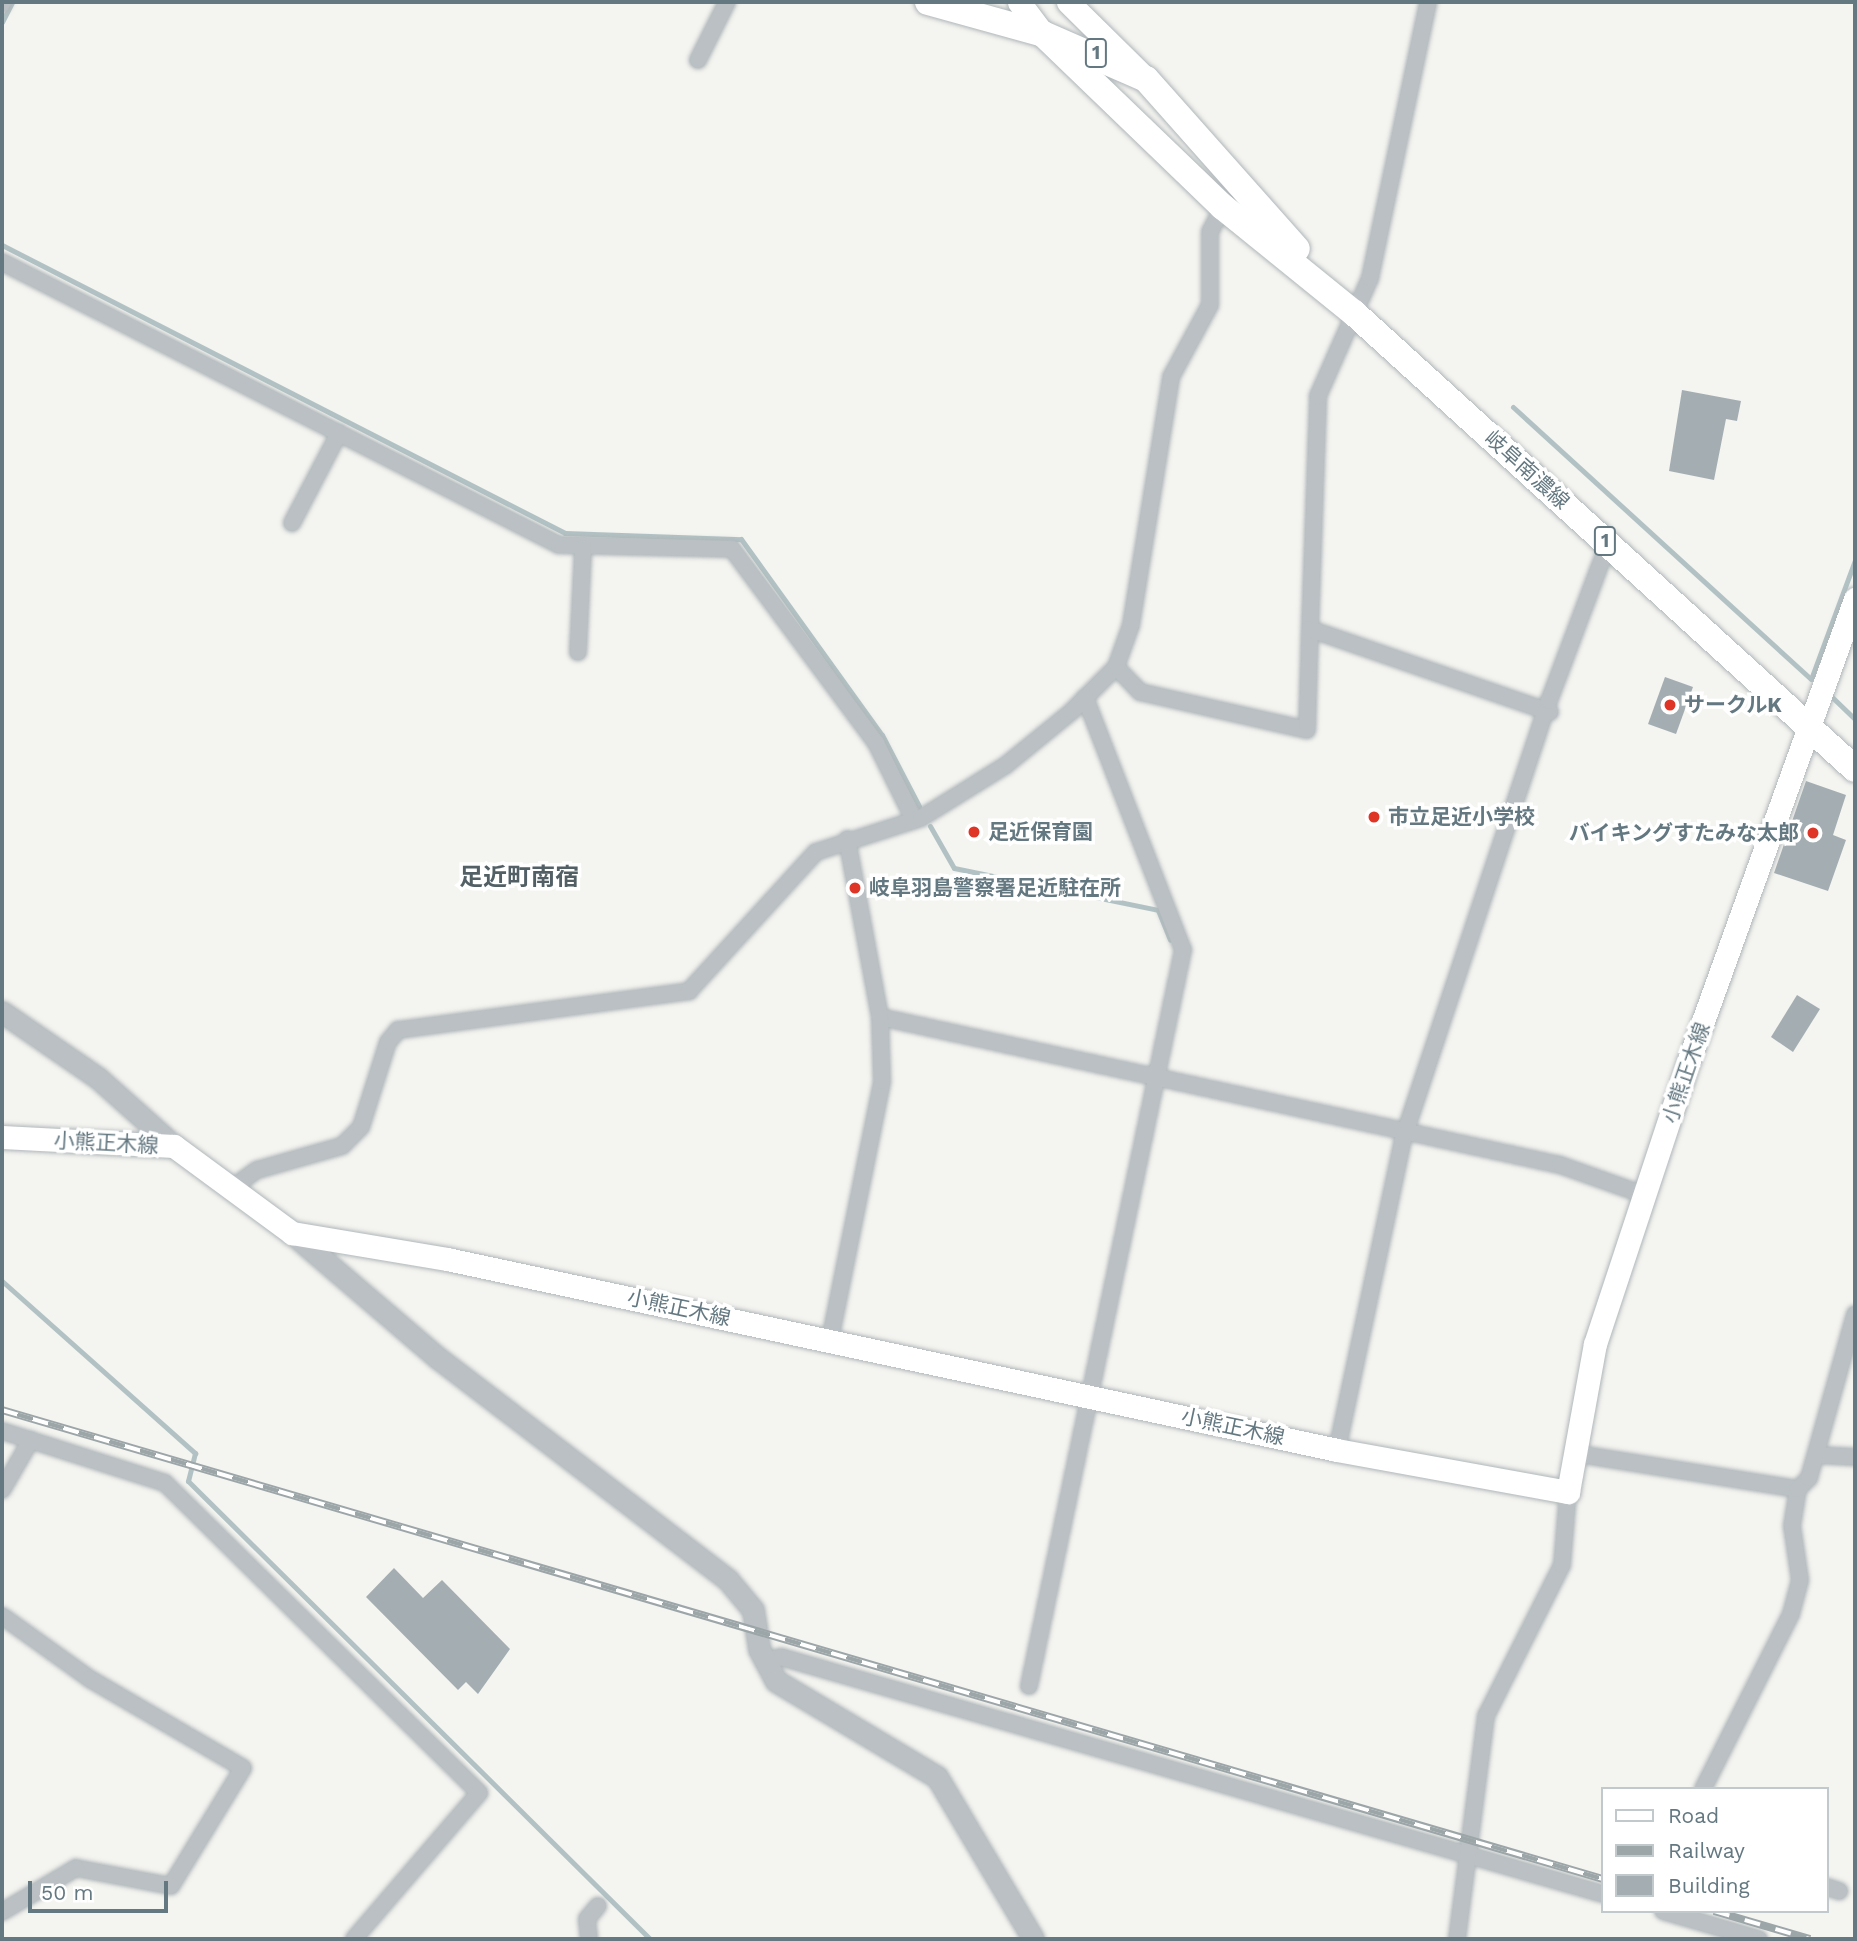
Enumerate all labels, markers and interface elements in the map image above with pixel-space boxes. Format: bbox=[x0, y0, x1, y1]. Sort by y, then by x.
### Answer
road number: 1 bbox=[1084, 38, 1108, 68]
street label: 岐阜南濃線 bbox=[1480, 426, 1574, 514]
road number: 1 bbox=[1593, 526, 1617, 556]
place label: サークルK bbox=[1684, 692, 1783, 718]
marker: サークルK bbox=[1662, 697, 1678, 713]
place label: 市立足近小学校 bbox=[1388, 804, 1535, 830]
marker: 市立足近小学校 bbox=[1366, 809, 1382, 825]
place label: 足近保育園 bbox=[988, 819, 1093, 845]
place label: バイキングすたみな太郎 bbox=[1568, 820, 1799, 846]
marker: 足近保育園 bbox=[966, 824, 982, 840]
marker: バイキングすたみな太郎 bbox=[1805, 825, 1821, 841]
district label: 足近町南宿 bbox=[459, 864, 579, 892]
place label: 岐阜羽島警察署足近駐在所 bbox=[869, 875, 1121, 901]
marker: 岐阜羽島警察署足近駐在所 bbox=[847, 880, 863, 896]
street label: 小熊正木線 bbox=[1657, 1019, 1715, 1127]
street label: 小熊正木線 bbox=[53, 1128, 159, 1158]
street label: 小熊正木線 bbox=[625, 1285, 733, 1331]
street label: 小熊正木線 bbox=[1179, 1404, 1287, 1450]
legend bbox=[1602, 1787, 1829, 1913]
text: Road bbox=[1668, 1803, 1719, 1828]
text: Railway bbox=[1668, 1838, 1745, 1863]
scale bar bbox=[32, 1868, 172, 1912]
text: Building bbox=[1668, 1873, 1750, 1898]
text: 50 m bbox=[41, 1880, 93, 1905]

